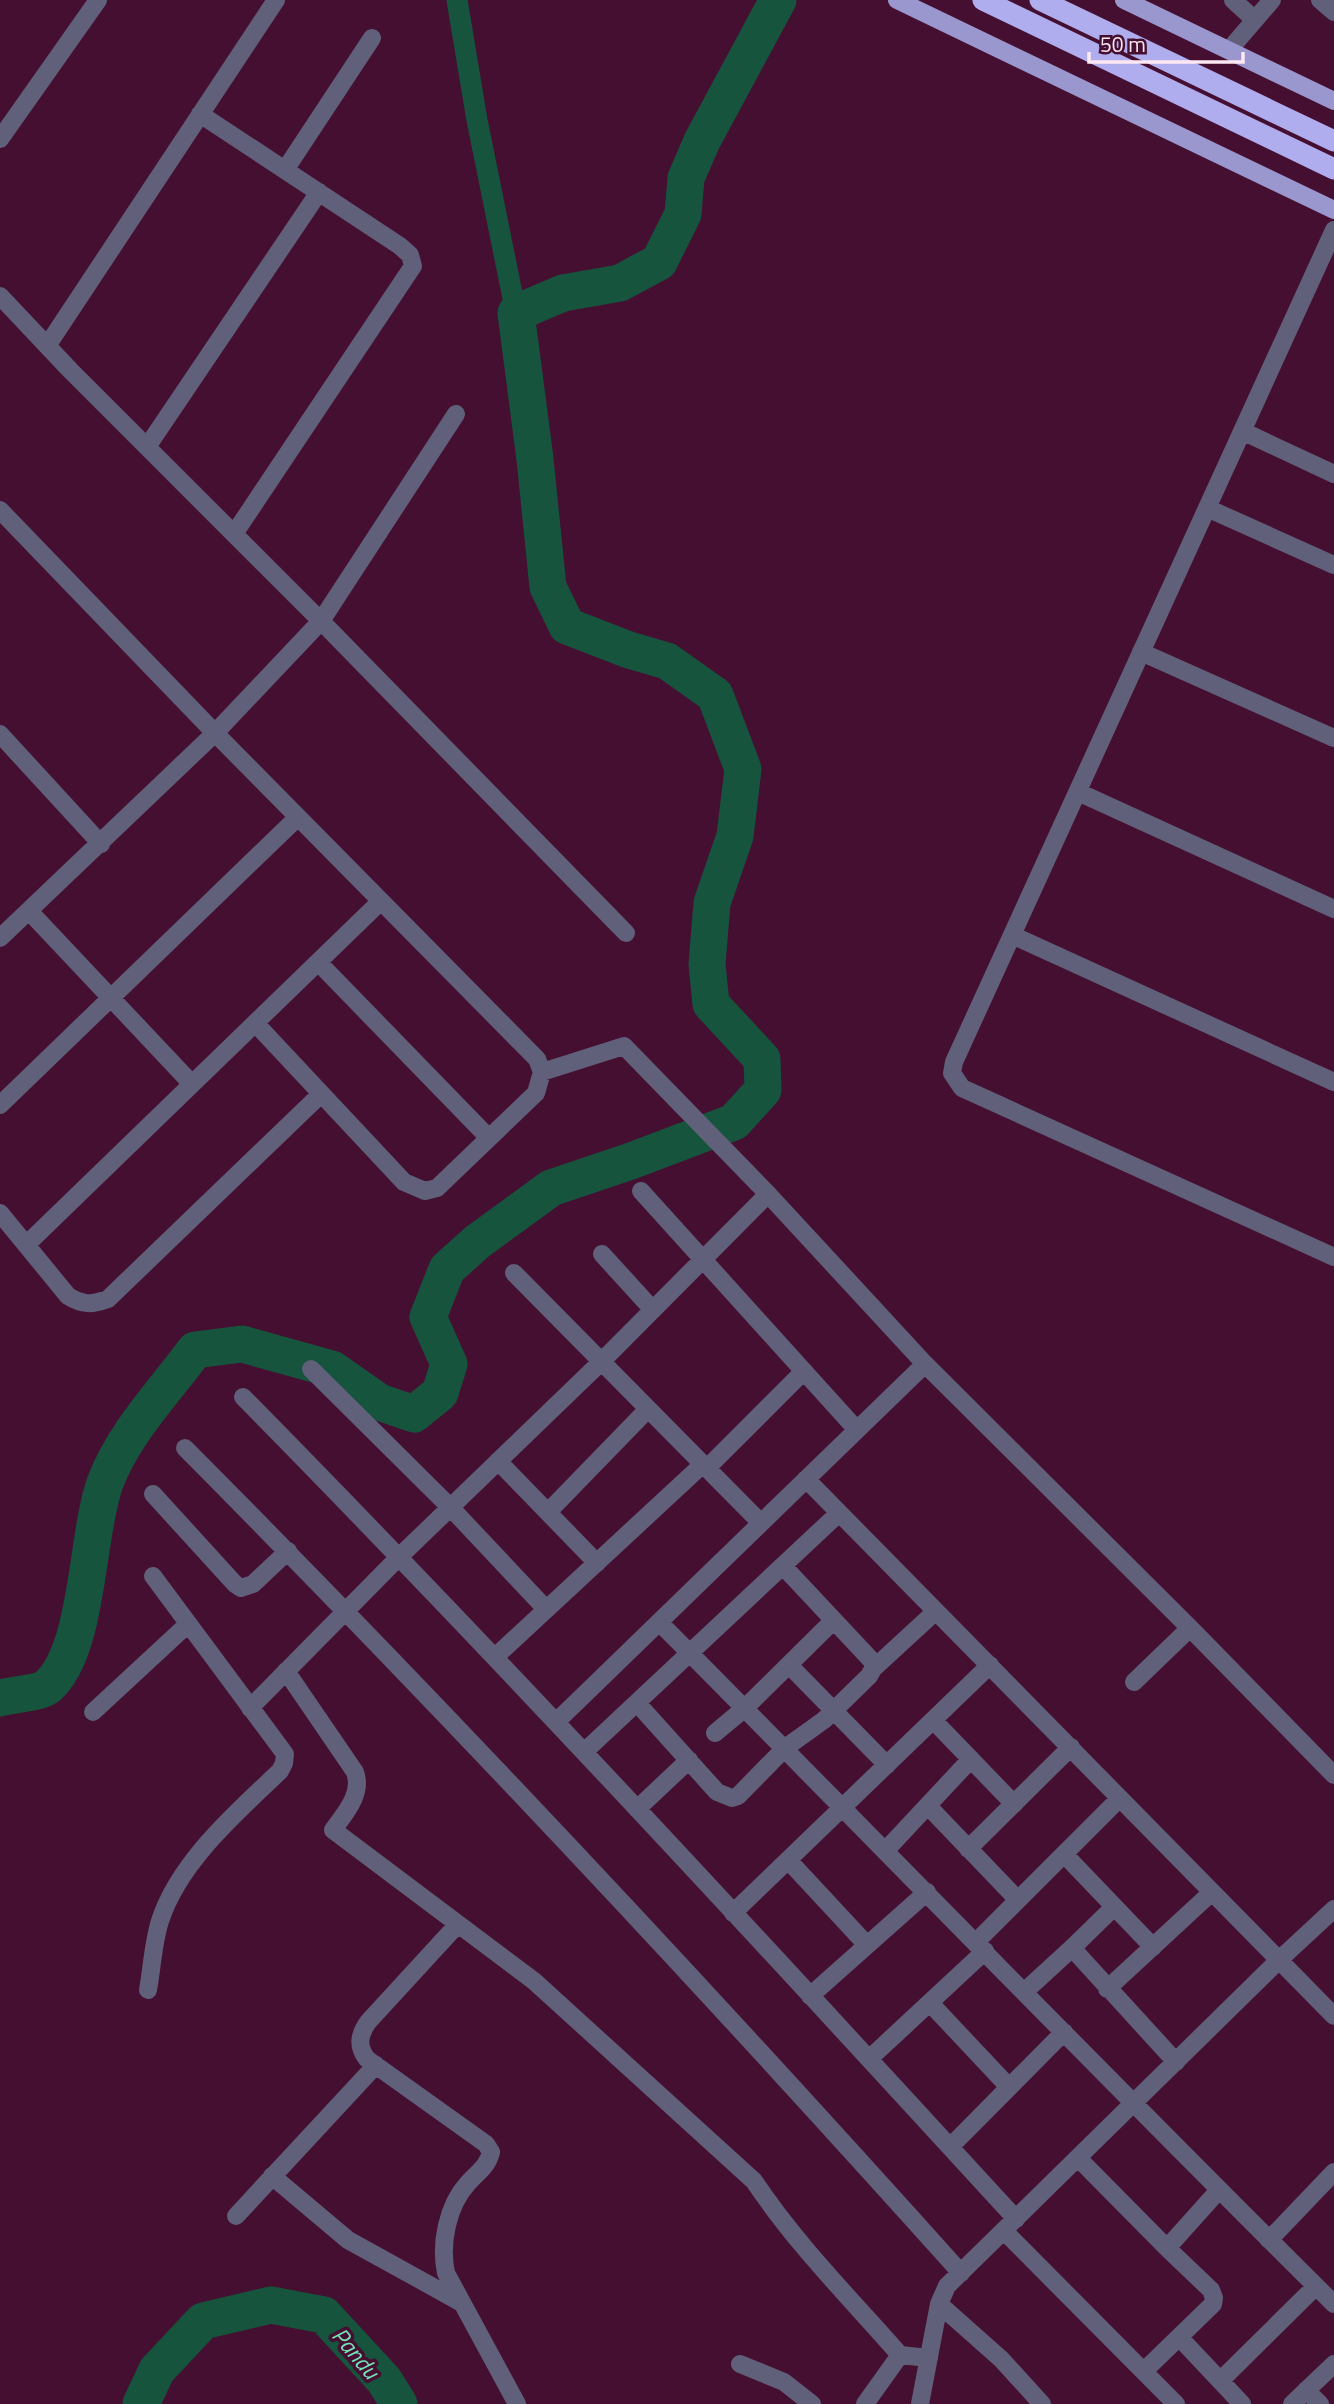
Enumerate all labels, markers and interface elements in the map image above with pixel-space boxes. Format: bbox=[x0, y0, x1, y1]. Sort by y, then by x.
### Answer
scale bar bbox=[1089, 21, 1243, 65]
text: 50 m bbox=[1100, 28, 1146, 60]
water label: Pandu bbox=[324, 2319, 389, 2388]

